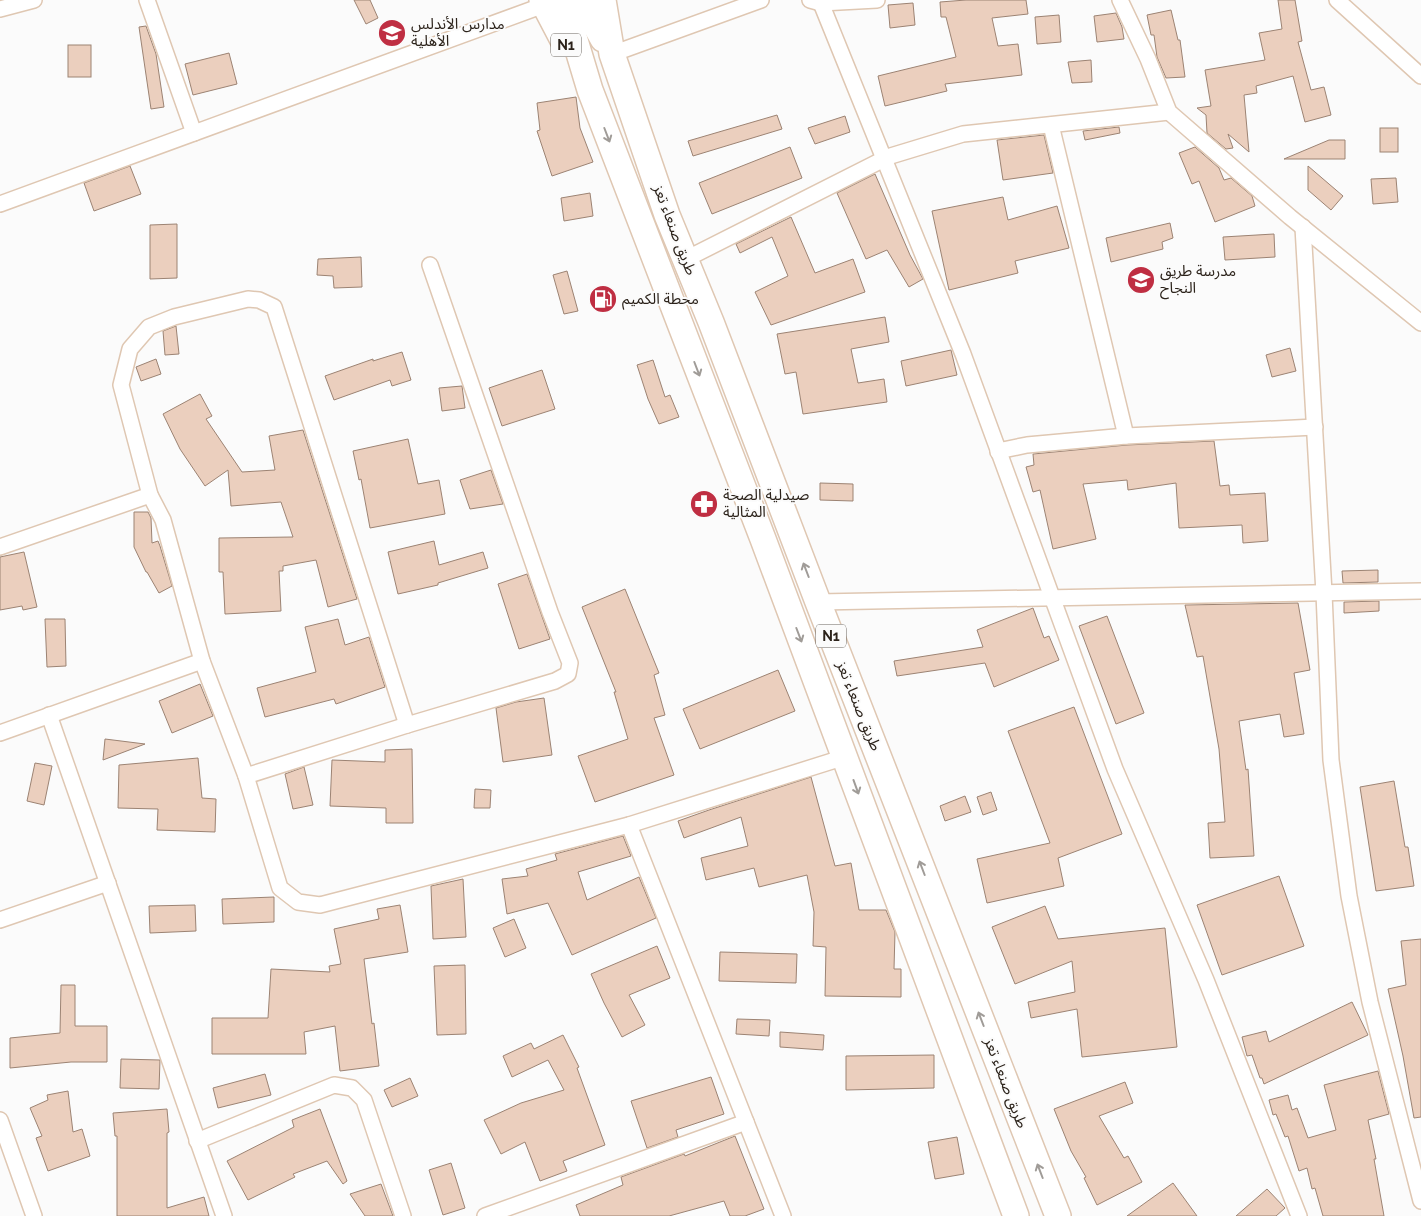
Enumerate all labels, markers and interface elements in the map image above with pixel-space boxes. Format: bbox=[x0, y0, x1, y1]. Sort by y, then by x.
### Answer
place label: مدارس الأندلس الأهلية bbox=[411, 15, 505, 50]
school or university icon: مدارس الأندلس الأهلية bbox=[377, 18, 407, 48]
road number: N1 bbox=[551, 34, 581, 56]
one-way arrow bbox=[604, 128, 613, 143]
street label: طريق صنعاء تعز bbox=[648, 181, 700, 278]
place label: مدرسة طريق النجاح bbox=[1160, 262, 1236, 300]
school or university icon: مدرسة طريق النجاح bbox=[1126, 265, 1156, 295]
fuel station icon: محطة الكميم bbox=[588, 284, 618, 314]
place label: محطة الكميم bbox=[622, 290, 699, 310]
one-way arrow bbox=[692, 361, 702, 376]
place label: صيدلية الصحة المثالية bbox=[723, 486, 809, 521]
pharmacy icon: صيدلية الصحة المثالية bbox=[689, 489, 719, 519]
one-way arrow bbox=[800, 563, 810, 578]
road number: N1 bbox=[816, 624, 846, 648]
one-way arrow bbox=[795, 627, 804, 642]
street label: طريق صنعاء تعز bbox=[832, 658, 885, 754]
one-way arrow bbox=[852, 779, 861, 794]
one-way arrow bbox=[917, 861, 926, 876]
one-way arrow bbox=[976, 1012, 985, 1027]
street label: طريق صنعاء تعز bbox=[979, 1034, 1031, 1131]
one-way arrow bbox=[1035, 1163, 1044, 1179]

